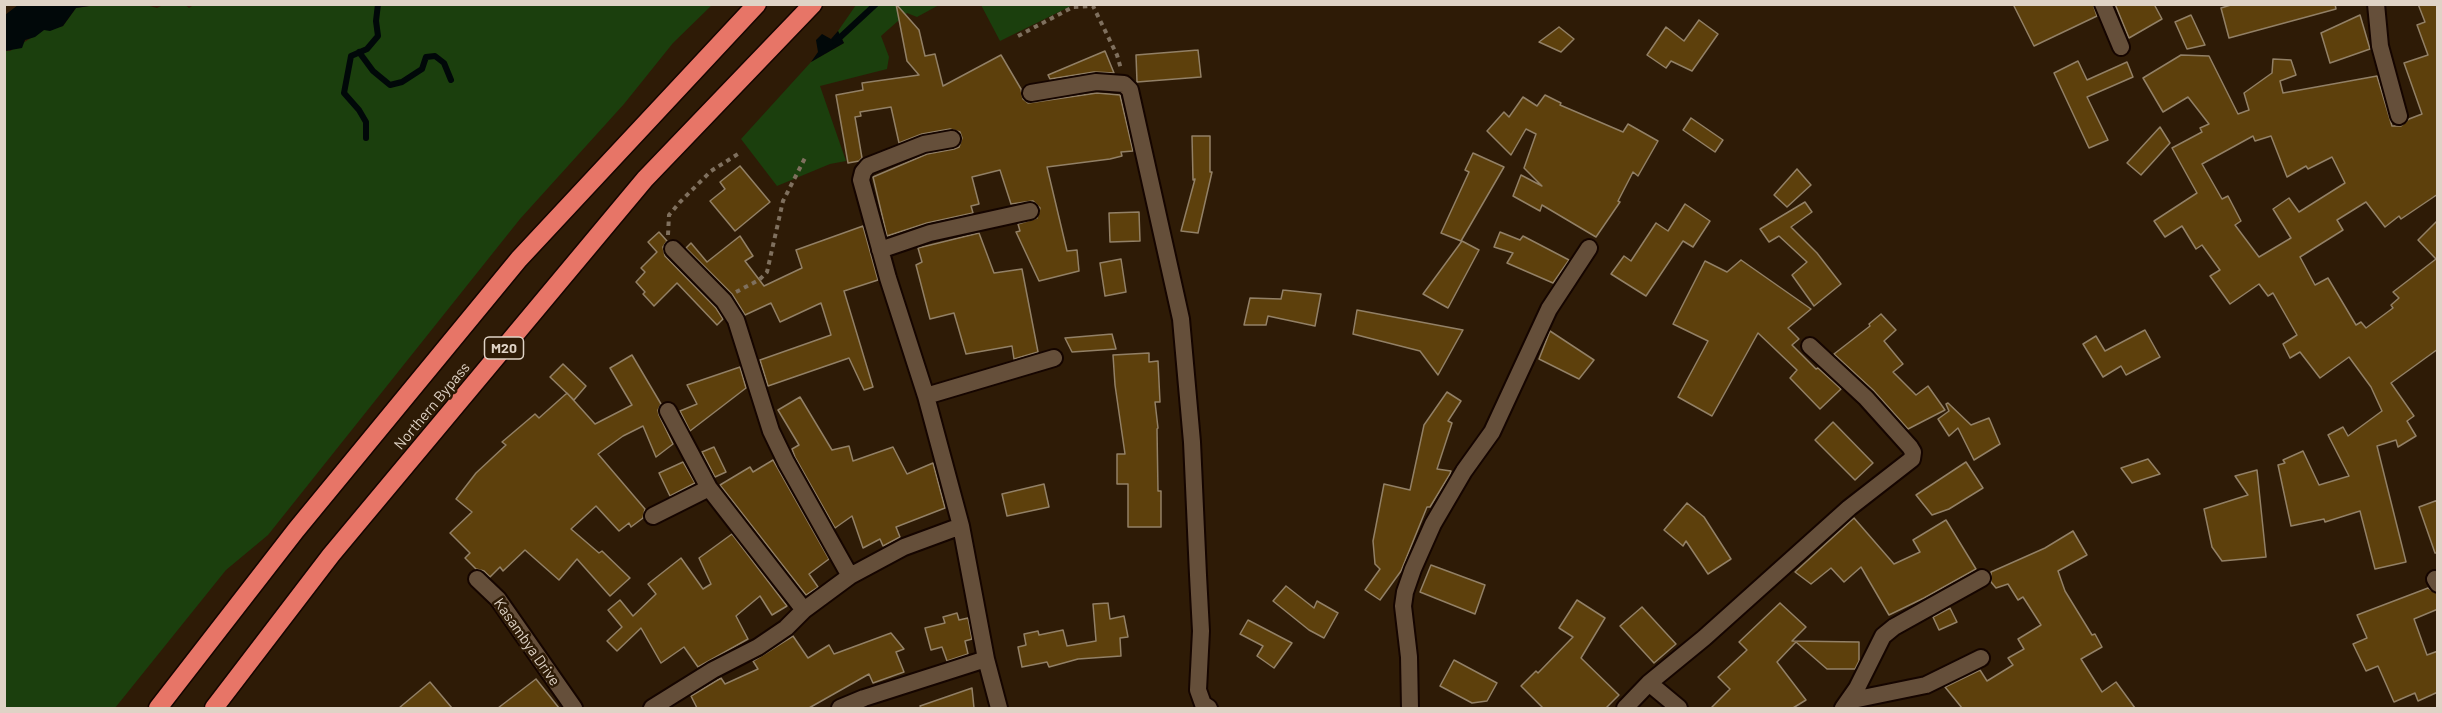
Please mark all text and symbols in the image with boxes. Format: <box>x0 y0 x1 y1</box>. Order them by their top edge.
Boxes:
road number: M20 <box>484 337 524 359</box>
street label: Northern Bypass <box>390 359 474 453</box>
street label: Kasambya Drive <box>490 595 564 689</box>

